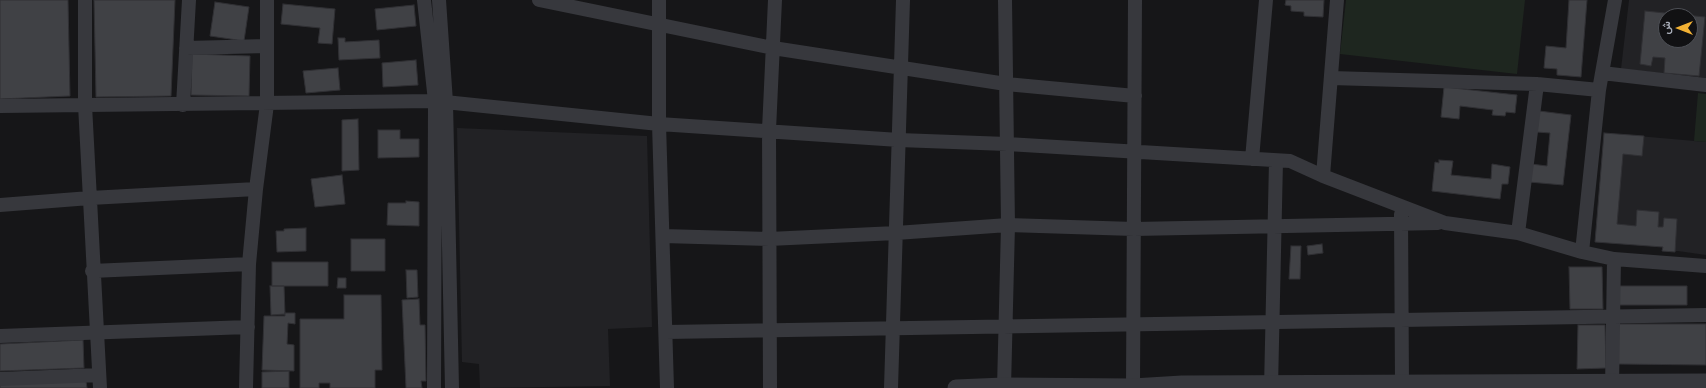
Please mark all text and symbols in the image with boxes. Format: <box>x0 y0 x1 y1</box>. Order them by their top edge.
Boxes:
north arrow <box>1658 8 1698 48</box>
text: ش <box>1659 21 1674 35</box>

